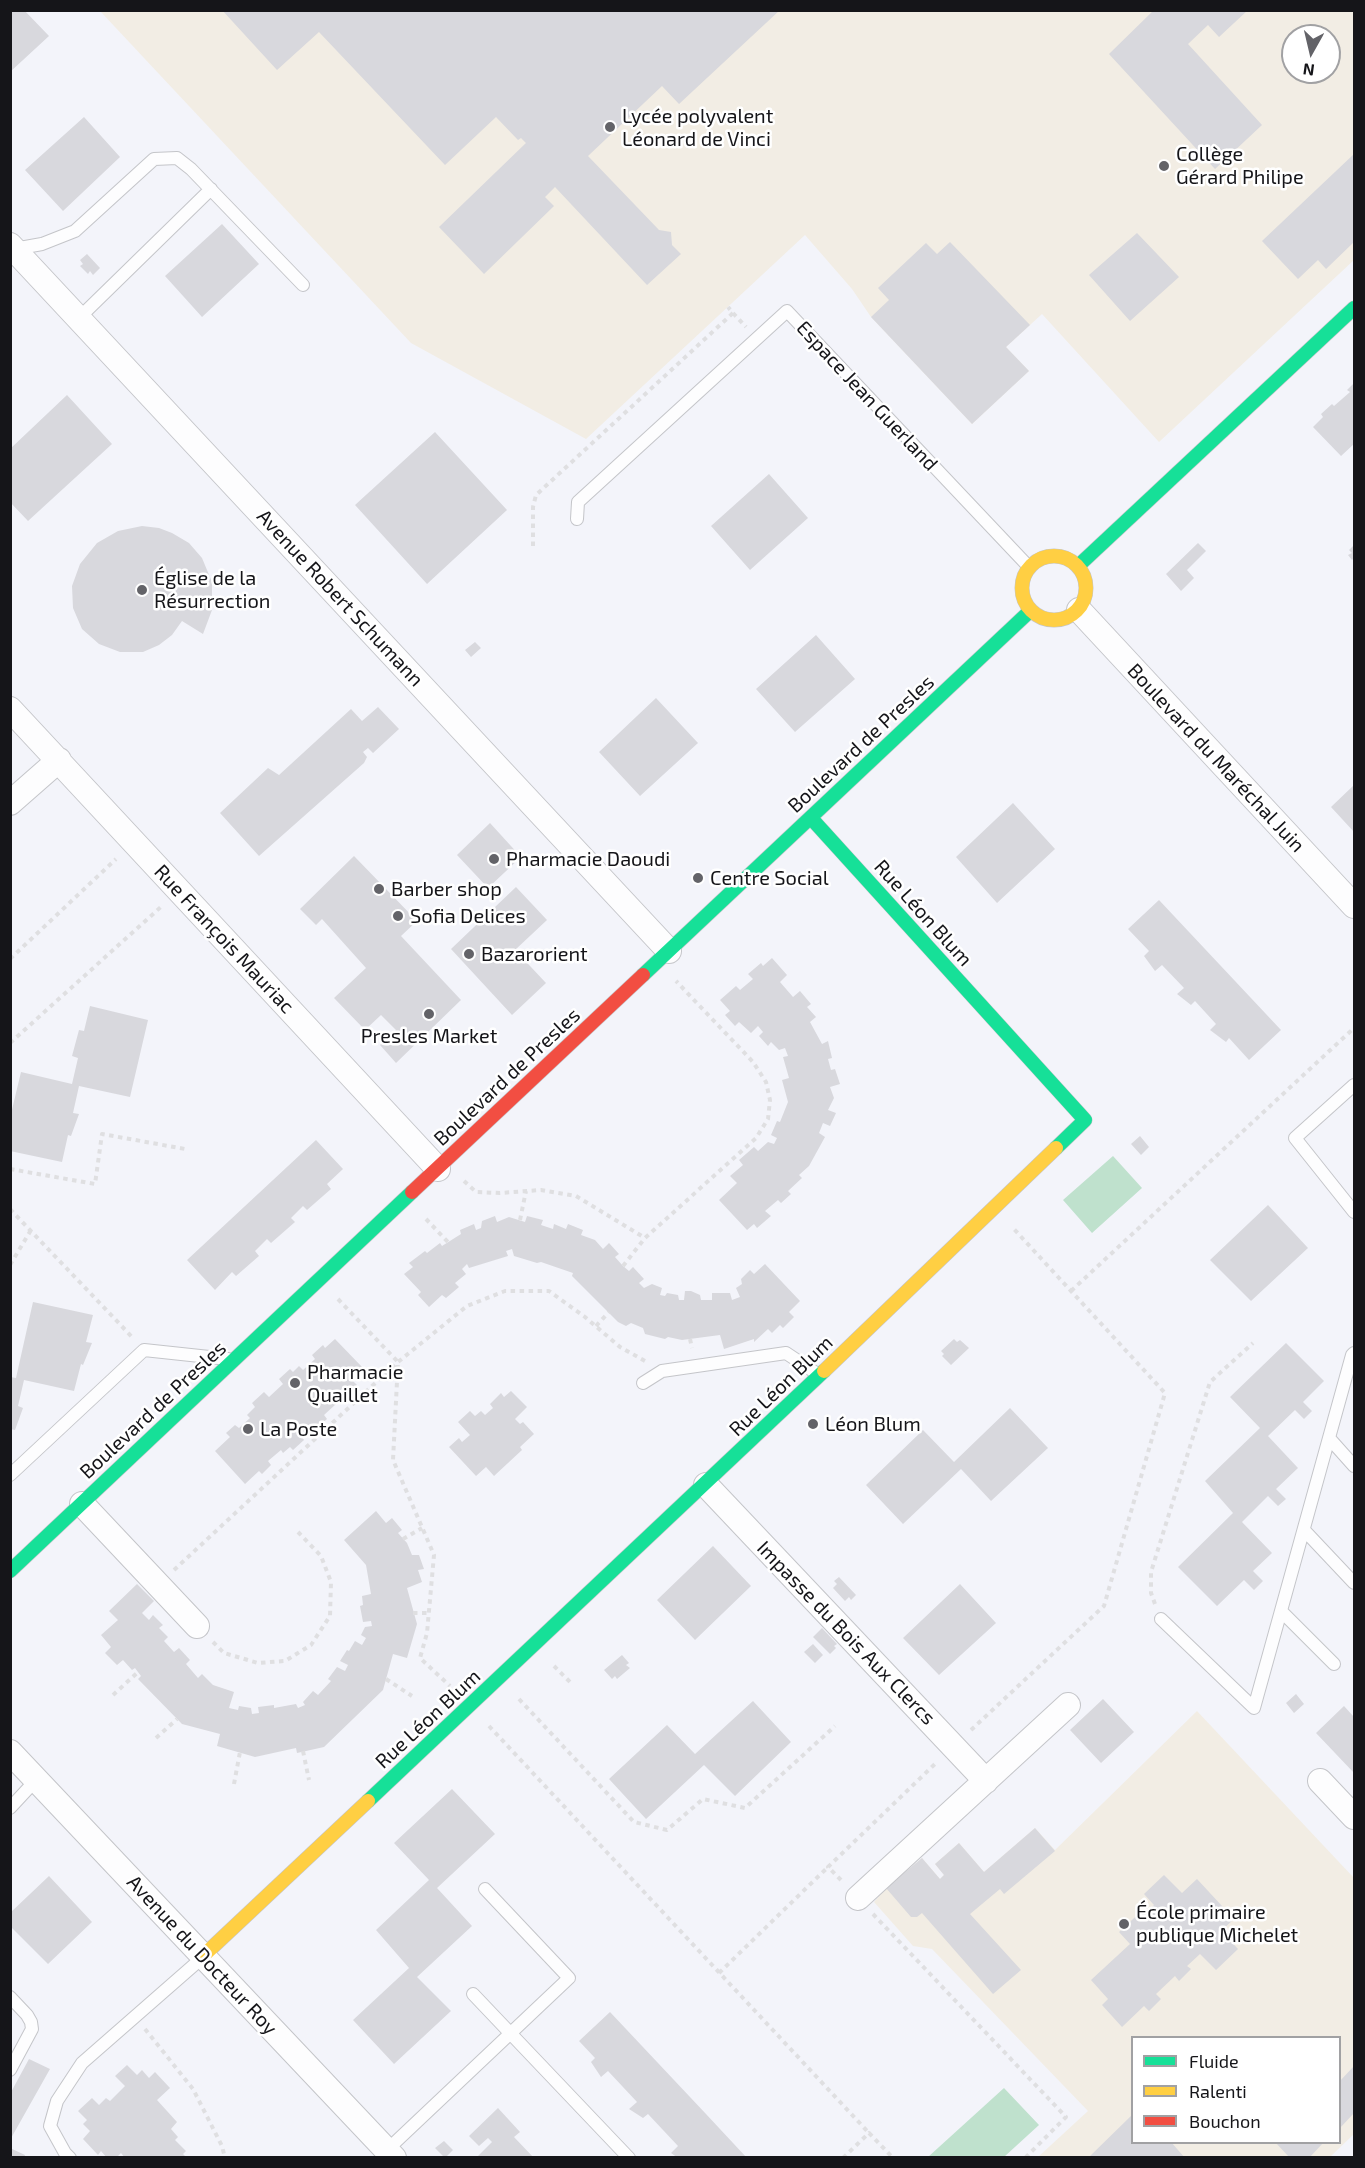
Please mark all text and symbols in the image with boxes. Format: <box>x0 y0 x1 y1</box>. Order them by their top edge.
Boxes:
north arrow <box>1281 24 1341 84</box>
text: N <box>1302 60 1316 81</box>
place label: Lycée polyvalent Léonard de Vinci <box>622 104 773 151</box>
marker: Lycée polyvalent Léonard de Vinci <box>603 120 617 134</box>
place label: Collège Gérard Philipe <box>1176 142 1304 189</box>
marker: Collège Gérard Philipe <box>1157 159 1171 173</box>
street label: Espace Jean Guerland <box>791 316 943 476</box>
street label: Avenue Robert Schumann <box>252 505 428 691</box>
place label: Église de la Résurrection <box>154 566 270 613</box>
marker: Église de la Résurrection <box>135 583 149 597</box>
street label: Boulevard du Maréchal Juin <box>1122 659 1310 857</box>
street label: Boulevard de Presles <box>783 670 939 818</box>
place label: Pharmacie Daoudi <box>506 847 670 871</box>
marker: Pharmacie Daoudi <box>487 852 501 866</box>
street label: Rue Léon Blum <box>869 855 977 971</box>
street label: Rue François Mauriac <box>149 860 299 1018</box>
place label: Centre Social <box>710 866 829 890</box>
marker: Centre Social <box>691 871 705 885</box>
place label: Barber shop <box>391 877 502 901</box>
marker: Barber shop <box>372 882 386 896</box>
place label: Sofia Delices <box>410 904 526 928</box>
marker: Sofia Delices <box>391 909 405 923</box>
place label: Bazarorient <box>481 942 588 966</box>
marker: Bazarorient <box>462 947 476 961</box>
street label: Boulevard de Presles <box>429 1003 585 1151</box>
marker: Presles Market <box>422 1007 436 1021</box>
place label: Presles Market <box>361 1024 497 1048</box>
street label: Rue Léon Blum <box>724 1331 838 1441</box>
street label: Boulevard de Presles <box>75 1336 231 1484</box>
place label: Pharmacie Quaillet <box>307 1360 403 1407</box>
marker: Pharmacie Quaillet <box>288 1376 302 1390</box>
place label: Léon Blum <box>825 1412 921 1436</box>
place label: La Poste <box>260 1417 337 1441</box>
marker: Léon Blum <box>806 1417 820 1431</box>
marker: La Poste <box>241 1422 255 1436</box>
street label: Impasse du Bois Aux Clercs <box>752 1536 940 1730</box>
street label: Rue Léon Blum <box>371 1664 485 1774</box>
street label: Avenue du Docteur Roy <box>122 1870 282 2040</box>
place label: École primaire publique Michelet <box>1136 1900 1298 1947</box>
marker: École primaire publique Michelet <box>1117 1917 1131 1931</box>
legend <box>1131 2036 1341 2144</box>
text: Fluide <box>1189 2050 1239 2072</box>
text: Ralenti <box>1189 2080 1247 2102</box>
text: Bouchon <box>1189 2110 1261 2132</box>

